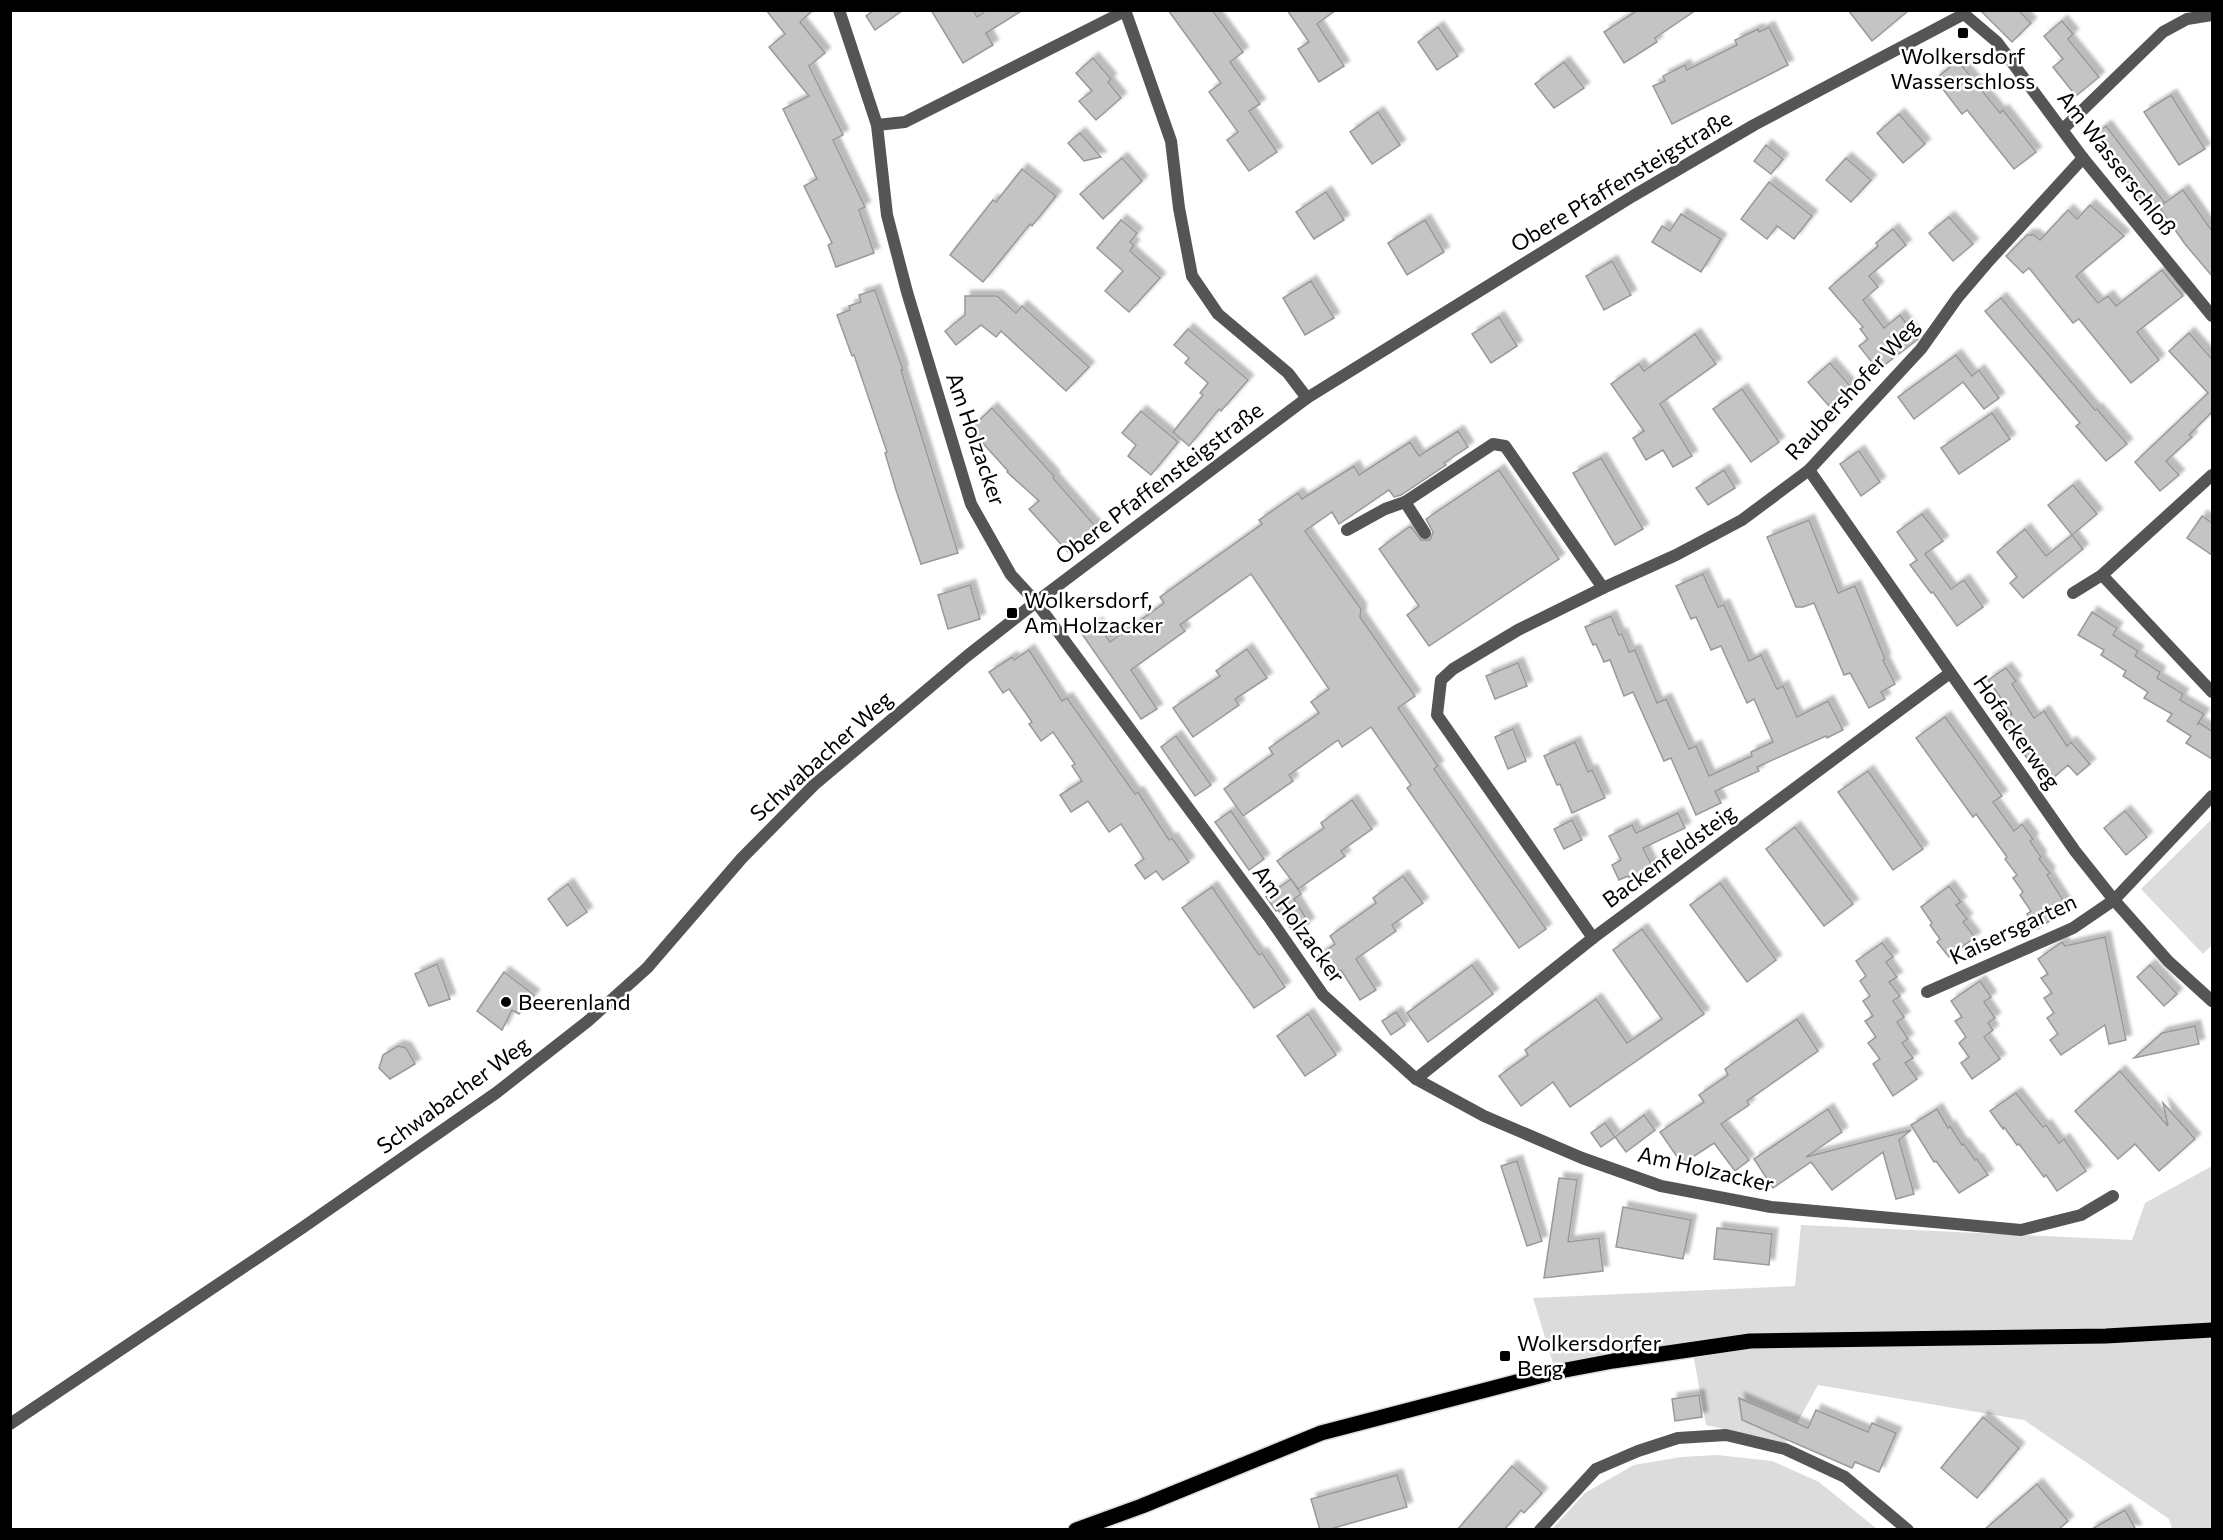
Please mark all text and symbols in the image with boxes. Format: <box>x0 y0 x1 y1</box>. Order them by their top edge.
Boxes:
marker: Wolkersdorf Wasserschloss <box>1956 26 1970 40</box>
place label: Wolkersdorf Wasserschloss <box>1891 42 2035 94</box>
street label: Am Wasserschloß <box>2052 85 2182 241</box>
street label: Obere Pfaffensteigstraße <box>1505 104 1736 257</box>
street label: Raubershofer Weg <box>1779 312 1924 465</box>
street label: Am Holzacker <box>941 369 1012 509</box>
street label: Obere Pfaffensteigstraße <box>1049 396 1268 570</box>
place label: Wolkersdorf, Am Holzacker <box>1024 586 1163 638</box>
marker: Wolkersdorf, Am Holzacker <box>1005 606 1019 620</box>
street label: Hofackerweg <box>1968 670 2067 794</box>
street label: Schwabacher Weg <box>744 685 897 827</box>
street label: Backenfeldsteig <box>1597 798 1741 913</box>
street label: Am Holzacker <box>1248 860 1351 988</box>
street label: Kaisersgarten <box>1945 887 2081 970</box>
place label: Beerenland <box>518 988 630 1015</box>
marker: Beerenland <box>499 995 513 1009</box>
street label: Schwabacher Weg <box>371 1030 534 1159</box>
street label: Am Holzacker <box>1635 1140 1777 1197</box>
place label: Wolkersdorfer Berg <box>1517 1329 1661 1381</box>
marker: Wolkersdorfer Berg <box>1498 1349 1512 1363</box>

